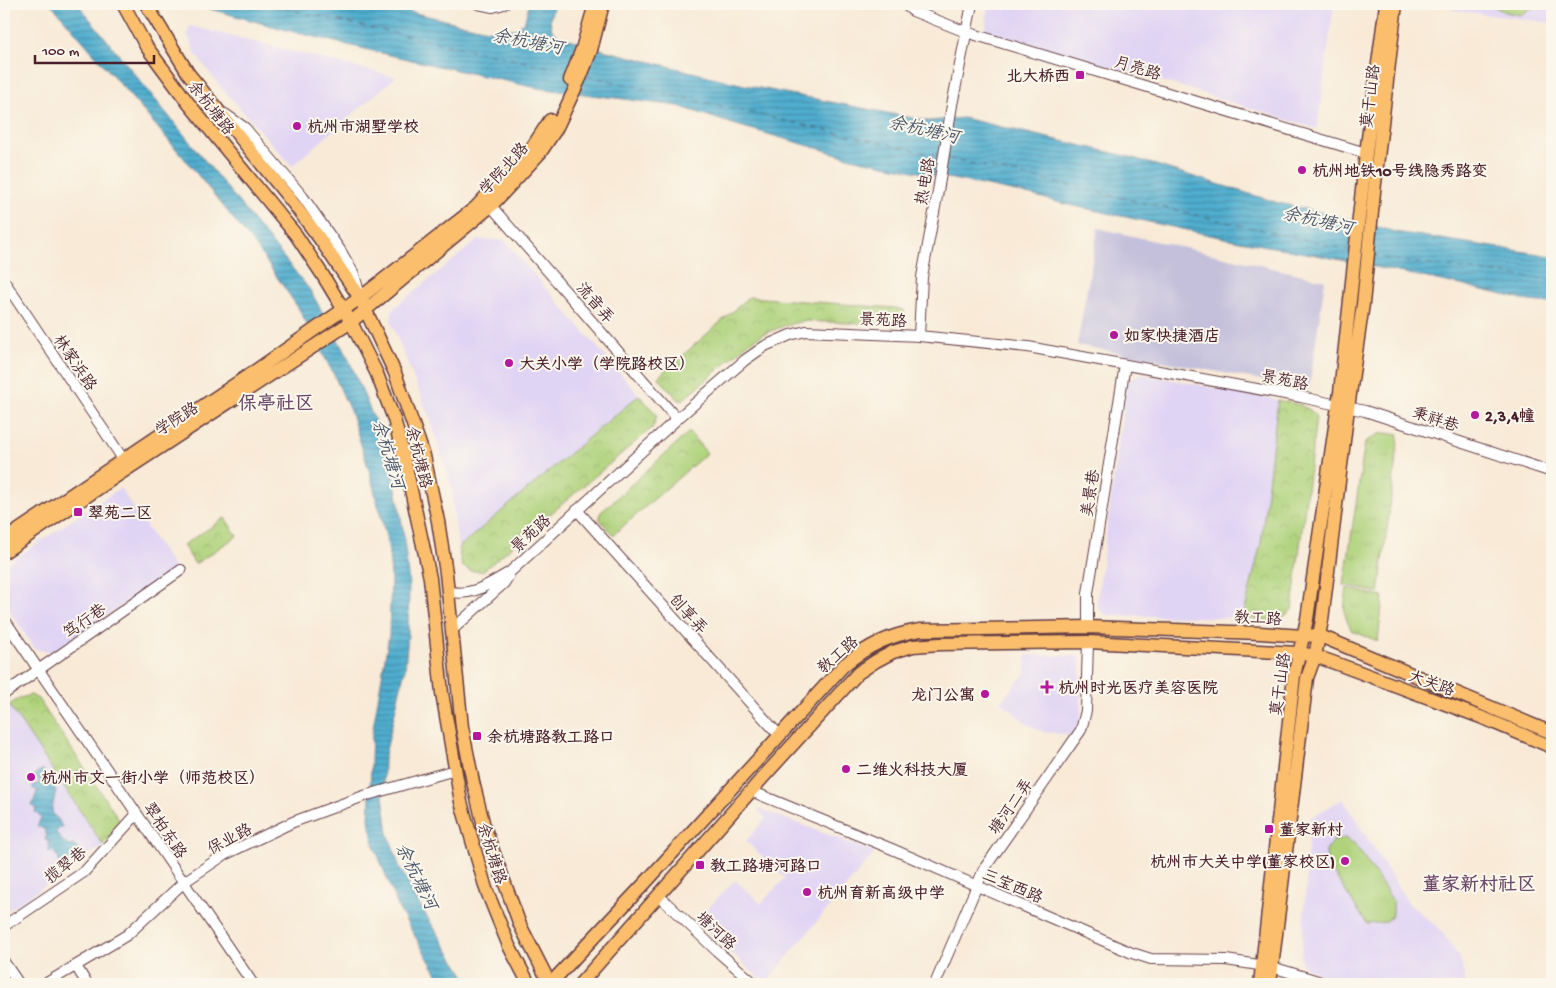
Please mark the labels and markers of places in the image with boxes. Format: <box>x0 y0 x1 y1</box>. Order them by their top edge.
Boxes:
place label: 北大桥西 <box>1006 68 1070 88</box>
marker: 北大桥西 <box>1074 69 1086 81</box>
place label: 杭州市湖墅学校 <box>307 119 419 139</box>
marker: 杭州市湖墅学校 <box>291 120 303 132</box>
place label: 杭州地铁10号线隐秀路变 <box>1312 162 1488 183</box>
marker: 杭州地铁10号线隐秀路变 <box>1296 164 1308 176</box>
place label: 如家快捷酒店 <box>1124 327 1220 348</box>
marker: 如家快捷酒店 <box>1108 329 1120 341</box>
place label: 大关小学（学院路校区） <box>519 355 695 376</box>
marker: 大关小学（学院路校区） <box>503 357 515 369</box>
place label: 2,3,4幢 <box>1485 408 1535 428</box>
marker: 2,3,4幢 <box>1469 409 1481 421</box>
place label: 翠苑二区 <box>88 504 152 525</box>
marker: 翠苑二区 <box>72 506 84 518</box>
place label: 杭州时光医疗美容医院 <box>1058 679 1218 700</box>
marker: 杭州时光医疗美容医院 <box>1040 680 1054 694</box>
place label: 龙门公寓 <box>911 686 975 707</box>
marker: 龙门公寓 <box>979 688 991 700</box>
place label: 余杭塘路教工路口 <box>487 728 615 749</box>
marker: 余杭塘路教工路口 <box>471 730 483 742</box>
place label: 二维火科技大厦 <box>856 761 968 782</box>
marker: 二维火科技大厦 <box>840 763 852 775</box>
place label: 杭州市文一街小学（师范校区） <box>41 769 265 790</box>
marker: 杭州市文一街小学（师范校区） <box>25 771 37 783</box>
place label: 董家新村 <box>1279 821 1343 842</box>
marker: 董家新村 <box>1263 823 1275 835</box>
place label: 杭州市大关中学(董家校区) <box>1150 853 1335 874</box>
marker: 杭州市大关中学(董家校区) <box>1339 855 1351 867</box>
place label: 教工路塘河路口 <box>710 857 822 878</box>
marker: 教工路塘河路口 <box>694 859 706 871</box>
place label: 杭州育新高级中学 <box>817 884 945 905</box>
marker: 杭州育新高级中学 <box>801 886 813 898</box>

